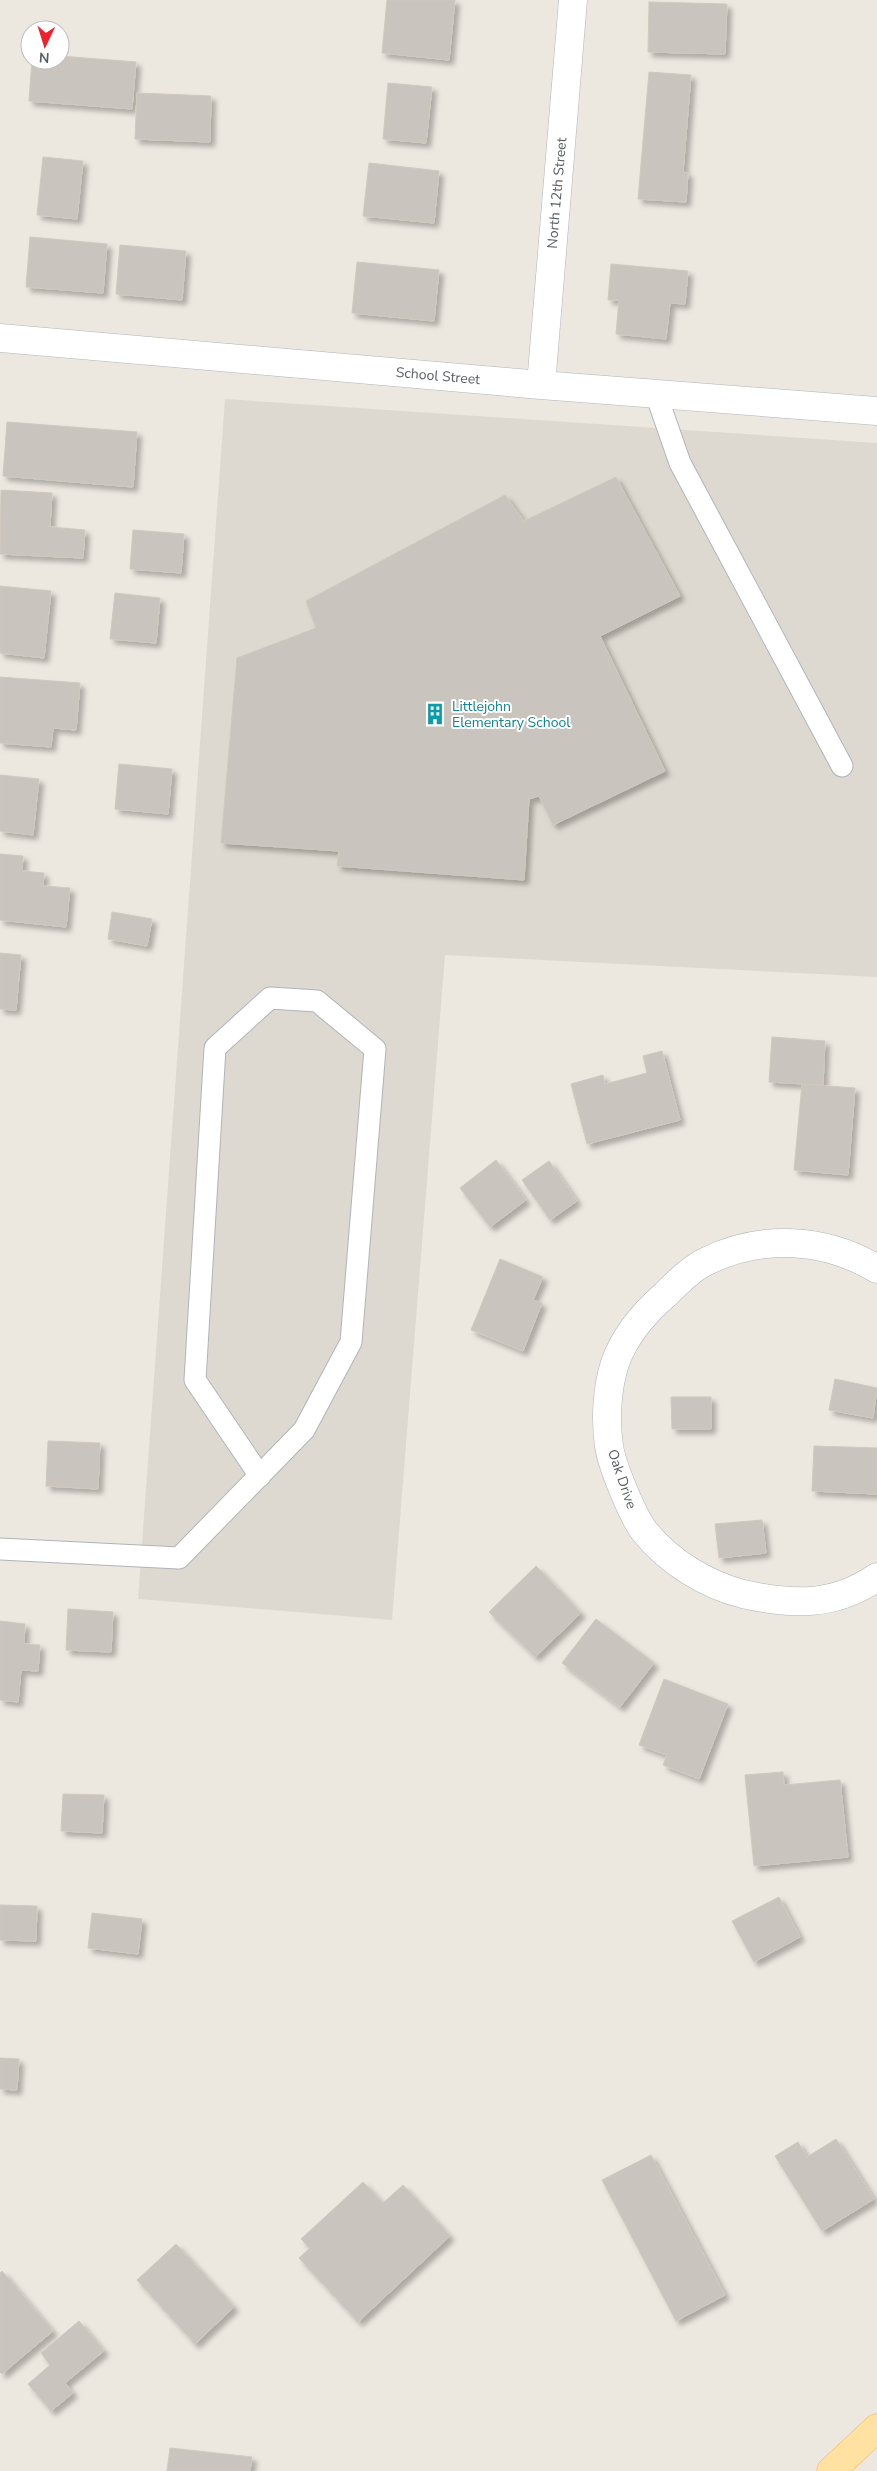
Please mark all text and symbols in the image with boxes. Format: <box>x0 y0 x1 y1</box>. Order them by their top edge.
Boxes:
north arrow <box>20 20 70 70</box>
text: N <box>38 48 50 67</box>
street label: North 12th Street <box>543 137 571 249</box>
street label: School Street <box>395 363 481 389</box>
place label: Littlejohn Elementary School <box>452 697 571 732</box>
building icon: Littlejohn Elementary School <box>422 701 448 727</box>
street label: Oak Drive <box>603 1447 641 1511</box>

